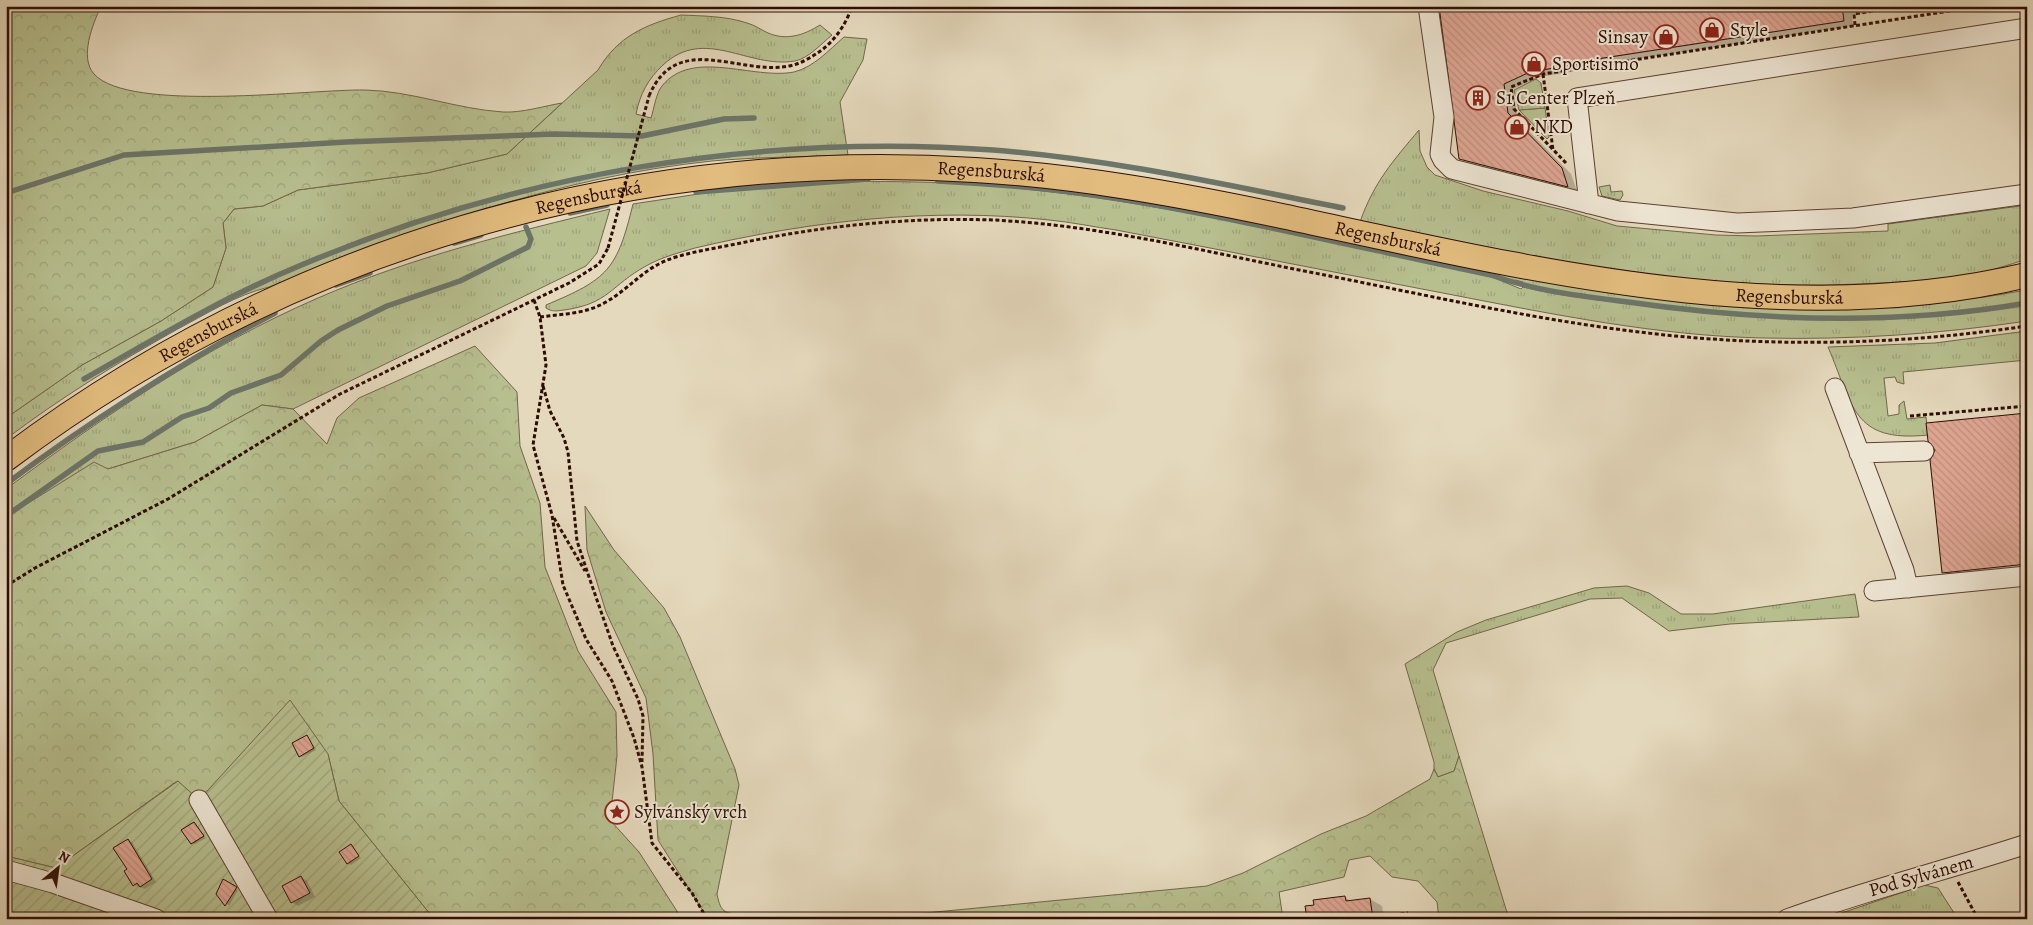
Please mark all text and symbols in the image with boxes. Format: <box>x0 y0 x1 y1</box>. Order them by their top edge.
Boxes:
shop icon: Style <box>1699 17 1725 43</box>
place label: Style <box>1730 17 1768 43</box>
place label: Sinsay <box>1598 24 1649 50</box>
shop icon: Sinsay <box>1653 24 1679 50</box>
shop icon: Sportisimo <box>1521 51 1547 77</box>
place label: Sportisimo <box>1552 51 1639 77</box>
building icon: S1 Center Plzeň <box>1465 85 1491 111</box>
place label: S1 Center Plzeň <box>1496 85 1616 111</box>
shop icon: NKD <box>1504 114 1530 140</box>
place label: NKD <box>1534 114 1573 140</box>
street label: Regensburská <box>937 155 1047 189</box>
street label: Regensburská <box>532 174 644 221</box>
street label: Regensburská <box>1332 215 1444 263</box>
street label: Regensburská <box>1734 282 1844 311</box>
street label: Regensburská <box>154 296 262 369</box>
place icon: Sylvánský vrch <box>604 799 630 825</box>
place label: Sylvánský vrch <box>634 799 747 825</box>
north arrow <box>32 842 82 892</box>
text: N <box>55 846 73 868</box>
street label: Pod Sylvánem <box>1866 849 1976 903</box>

